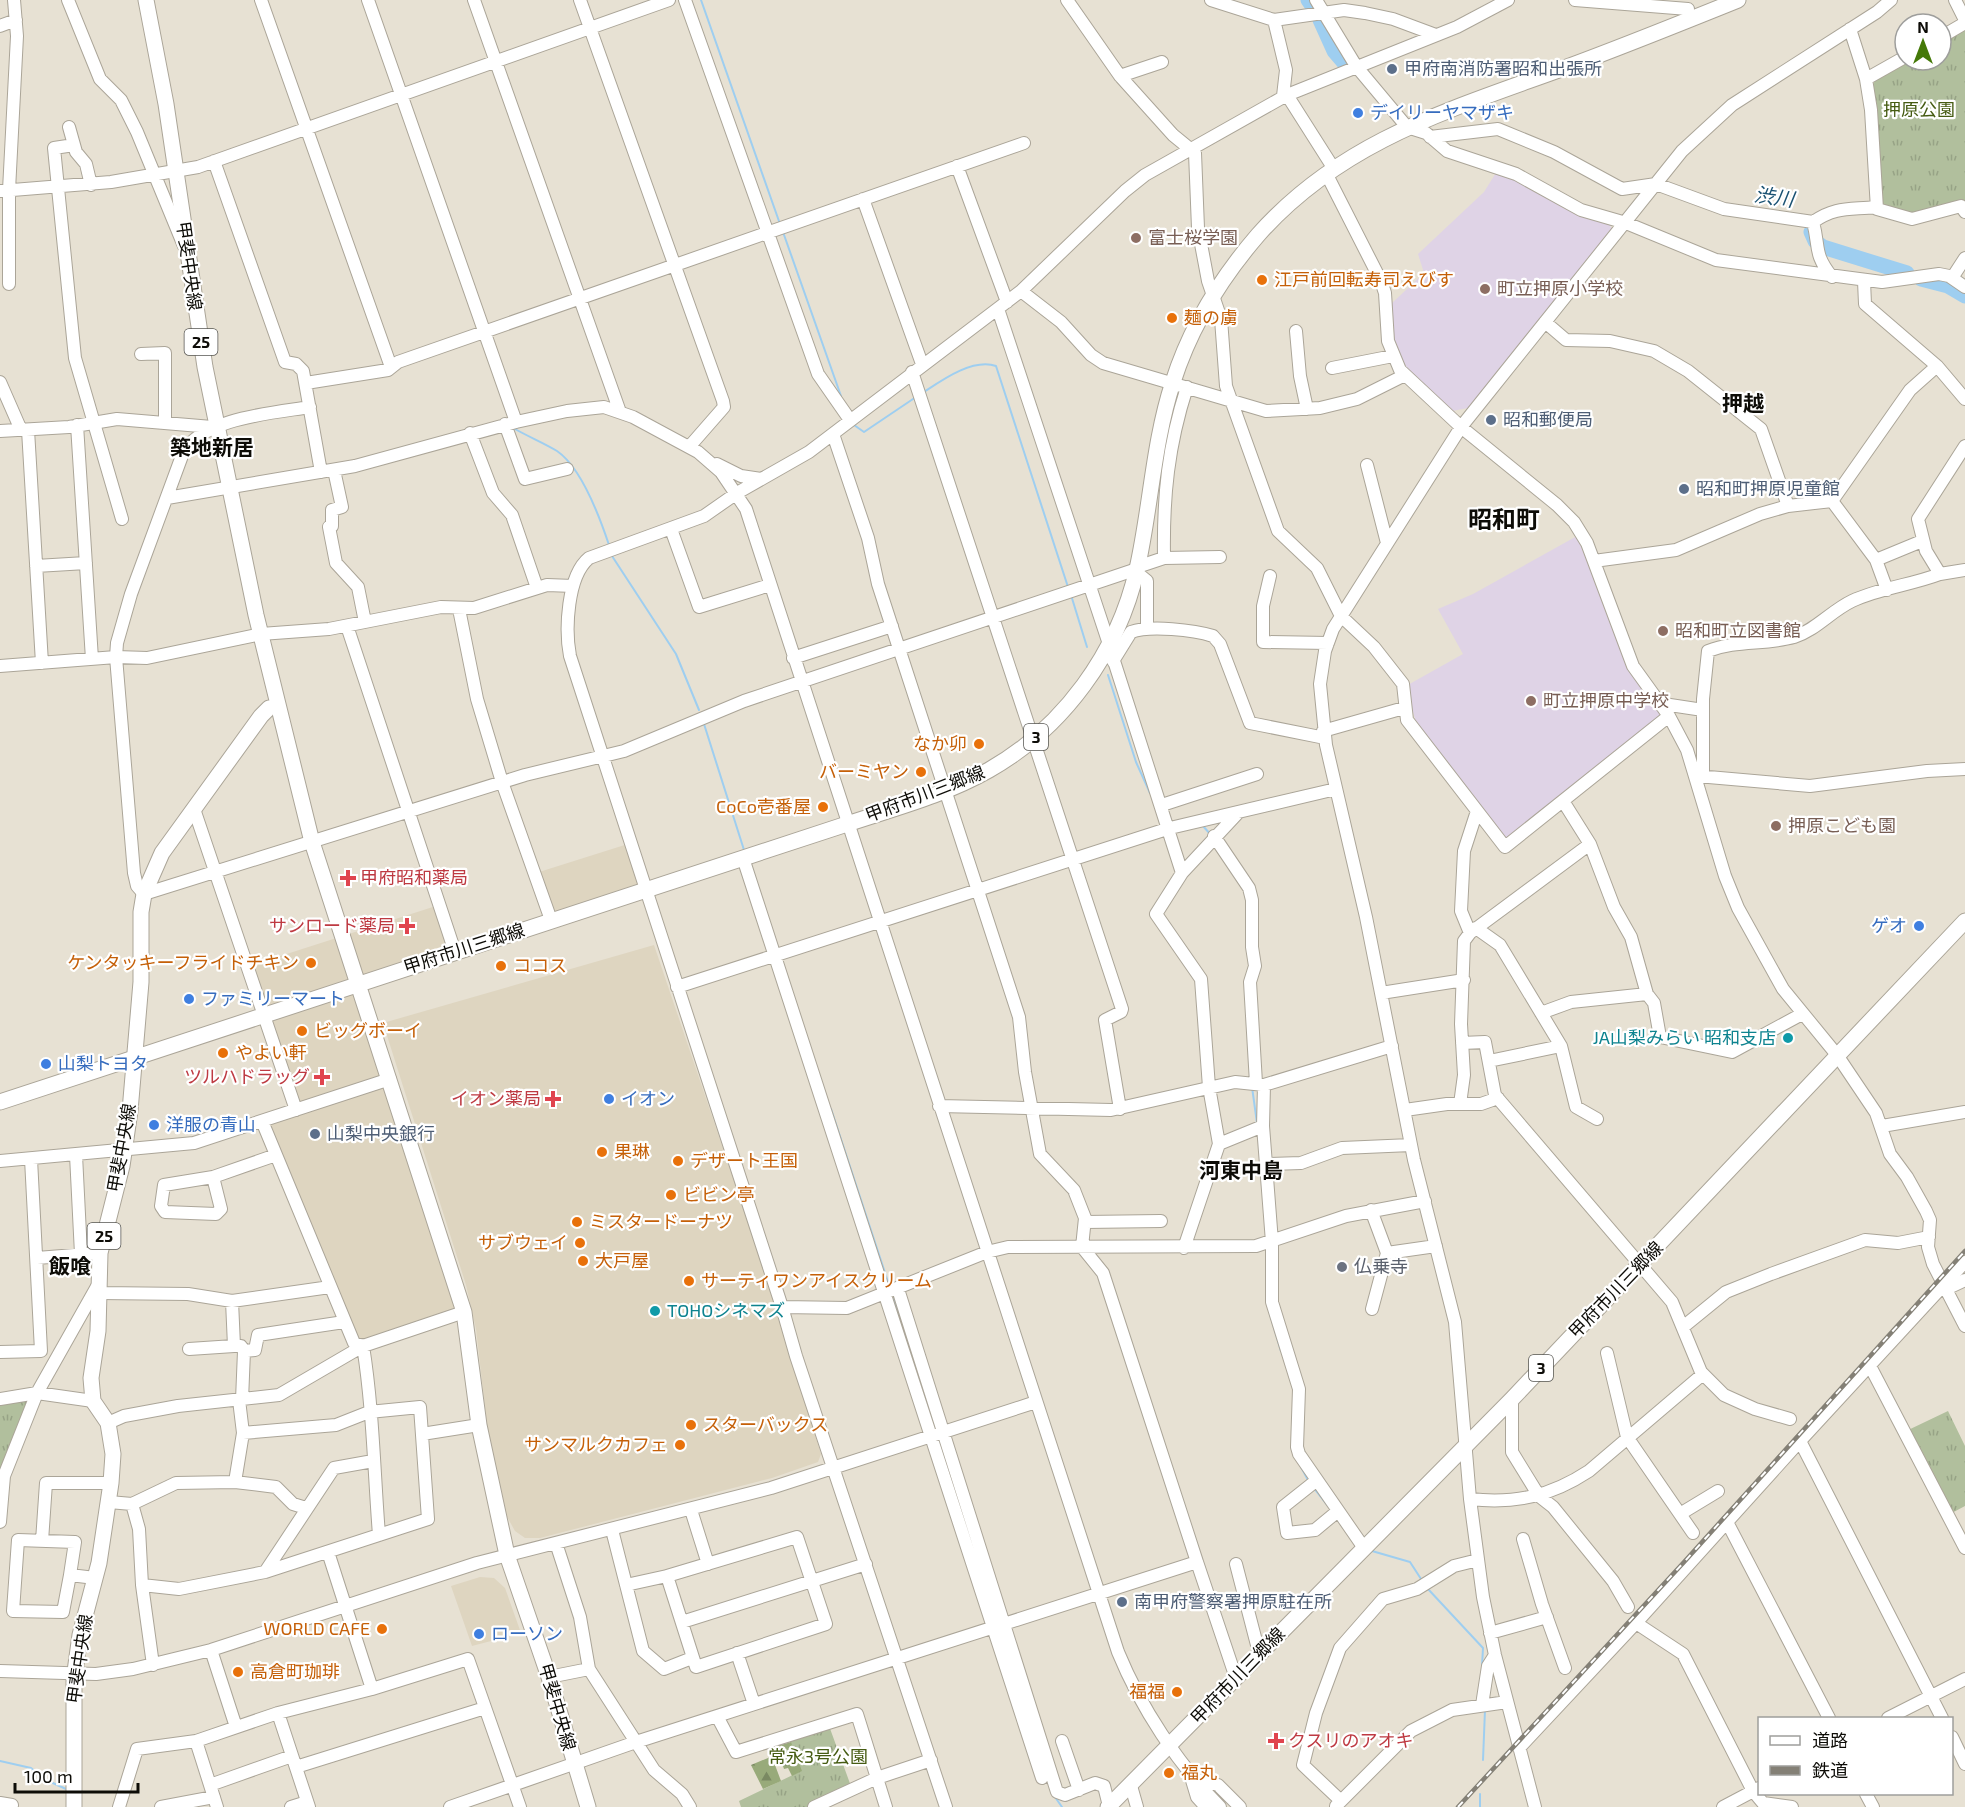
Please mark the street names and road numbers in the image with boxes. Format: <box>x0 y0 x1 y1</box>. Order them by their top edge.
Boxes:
street label: 甲斐中央線 <box>173 220 207 312</box>
road number: 25 <box>184 329 218 355</box>
road number: 3 <box>1024 724 1048 750</box>
street label: 甲府市川三郷線 <box>862 760 987 826</box>
street label: 甲府市川三郷線 <box>400 918 527 978</box>
street label: 甲斐中央線 <box>102 1102 140 1194</box>
road number: 25 <box>88 1223 120 1249</box>
street label: 甲府市川三郷線 <box>1564 1236 1667 1342</box>
road number: 3 <box>1529 1355 1553 1381</box>
street label: 甲斐中央線 <box>62 1613 96 1705</box>
street label: 甲府市川三郷線 <box>1186 1622 1289 1728</box>
street label: 甲斐中央線 <box>535 1660 581 1753</box>

